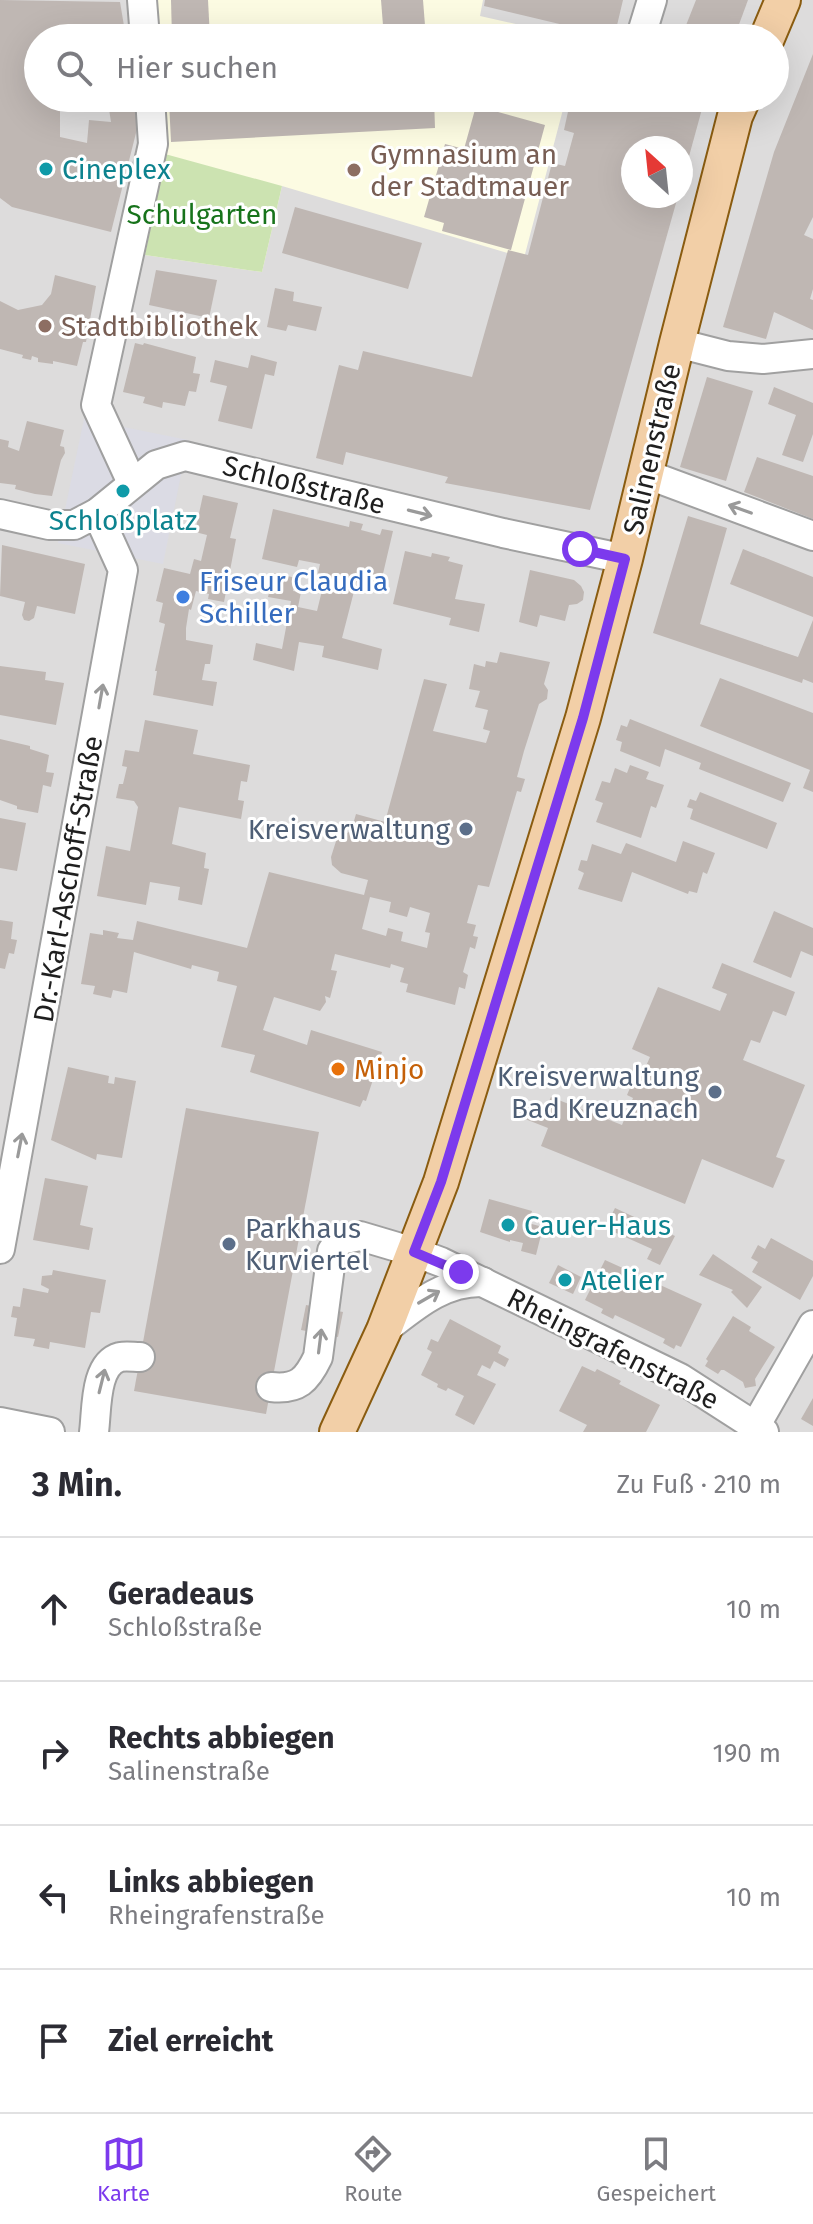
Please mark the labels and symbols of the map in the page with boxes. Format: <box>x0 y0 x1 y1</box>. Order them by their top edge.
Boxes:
north arrow <box>621 136 693 208</box>
place label: Gymnasium an der Stadtmauer <box>370 138 569 203</box>
place label: Cineplex <box>62 153 171 186</box>
marker: Cineplex <box>37 160 55 178</box>
marker: Gymnasium an der Stadtmauer <box>345 161 363 179</box>
park label: Schulgarten <box>127 198 277 231</box>
place label: Stadtbibliothek <box>61 310 259 343</box>
marker: Stadtbibliothek <box>36 317 54 335</box>
street label: Salinenstraße <box>616 360 688 538</box>
street label: Schloßstraße <box>219 449 389 521</box>
marker: Schloßplatz <box>114 482 132 500</box>
one-way arrow <box>728 501 753 515</box>
place label: Schloßplatz <box>49 504 197 537</box>
one-way arrow <box>406 506 432 521</box>
route start <box>562 531 598 567</box>
place label: Friseur Claudia Schiller <box>199 565 388 630</box>
marker: Friseur Claudia Schiller <box>174 588 192 606</box>
one-way arrow <box>94 684 109 709</box>
street label: Dr.-Karl-Aschoff-Straße <box>27 733 109 1025</box>
place label: Kreisverwaltung <box>248 813 450 846</box>
marker: Kreisverwaltung <box>457 820 475 838</box>
place label: Minjo <box>354 1053 424 1086</box>
marker: Minjo <box>329 1060 347 1078</box>
place label: Kreisverwaltung Bad Kreuznach <box>497 1060 699 1125</box>
marker: Kreisverwaltung Bad Kreuznach <box>706 1083 724 1101</box>
one-way arrow <box>13 1133 28 1158</box>
place label: Cauer-Haus <box>524 1209 671 1242</box>
place label: Parkhaus Kurviertel <box>245 1212 369 1277</box>
marker: Cauer-Haus <box>499 1216 517 1234</box>
marker: Parkhaus Kurviertel <box>220 1235 238 1253</box>
route end <box>443 1254 479 1290</box>
place label: Atelier <box>581 1264 664 1297</box>
marker: Atelier <box>556 1271 574 1289</box>
street label: Rheingrafenstraße <box>502 1281 724 1417</box>
one-way arrow <box>417 1289 440 1305</box>
one-way arrow <box>313 1328 328 1355</box>
one-way arrow <box>96 1369 111 1395</box>

